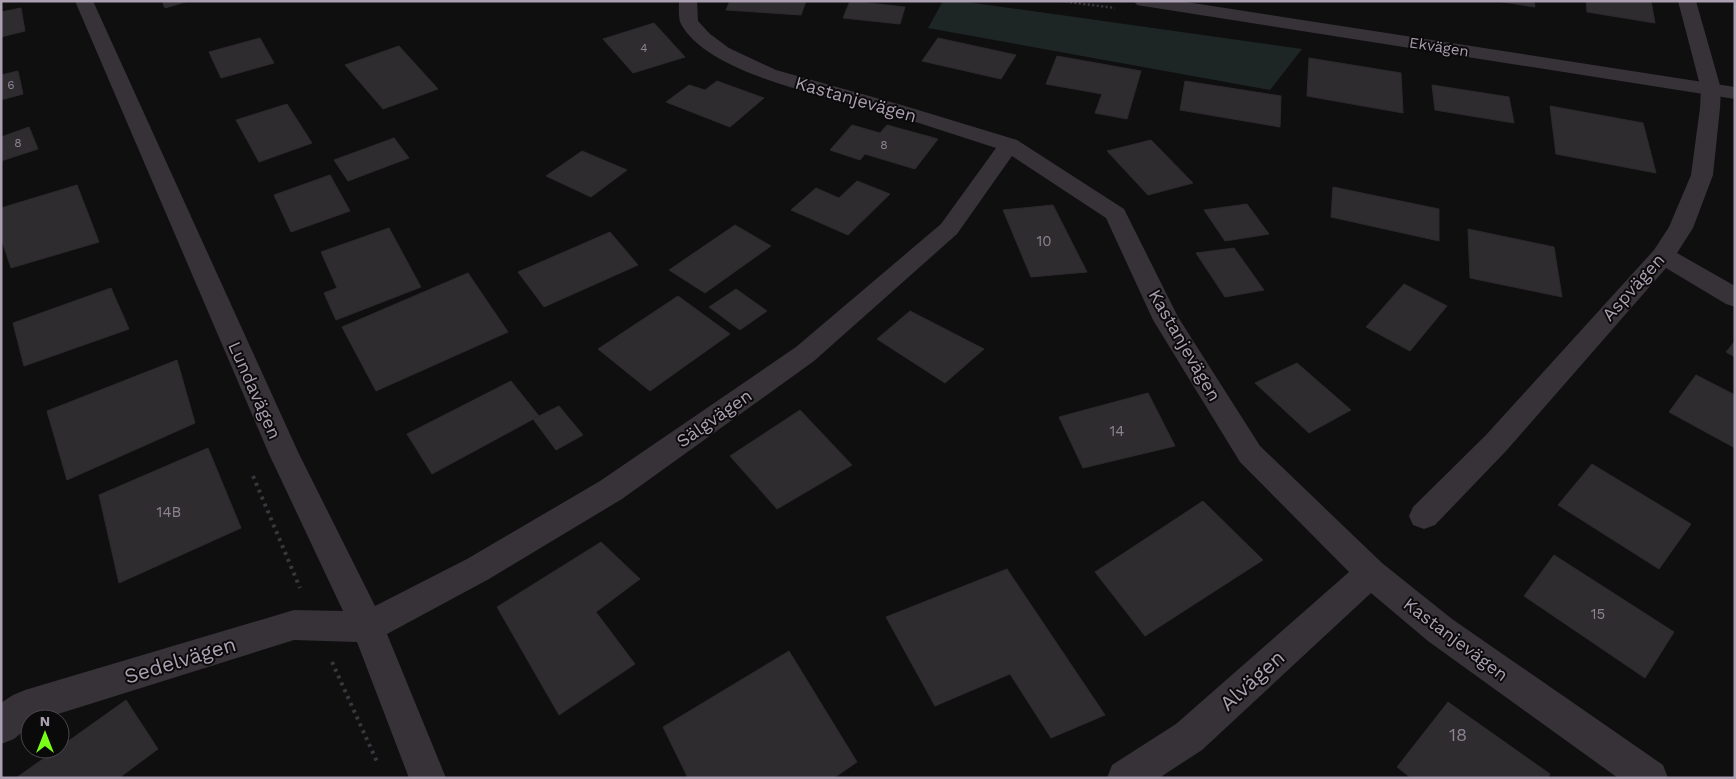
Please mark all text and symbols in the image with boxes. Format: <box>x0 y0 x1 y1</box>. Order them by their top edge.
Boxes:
street label: Ekvägen <box>1408 33 1470 61</box>
house number: 4 <box>640 41 648 55</box>
street label: Kastanjevägen <box>793 72 919 126</box>
house number: 6 <box>7 78 15 92</box>
house number: 8 <box>14 136 22 150</box>
house number: 8 <box>880 138 888 152</box>
house number: 10 <box>1036 232 1052 250</box>
street label: Aspvägen <box>1597 249 1669 325</box>
street label: Kastanjevägen <box>1145 285 1225 405</box>
street label: Lundavägen <box>224 338 286 442</box>
street label: Sälgvägen <box>672 384 756 452</box>
house number: 14 <box>1109 422 1125 440</box>
house number: 14B <box>157 503 181 521</box>
street label: Kastanjevägen <box>1400 593 1512 685</box>
house number: 15 <box>1591 605 1605 623</box>
street label: Sedelvägen <box>121 631 239 689</box>
street label: Alvägen <box>1214 644 1290 716</box>
north arrow <box>20 709 70 759</box>
text: N <box>40 713 50 729</box>
house number: 18 <box>1449 724 1467 745</box>

